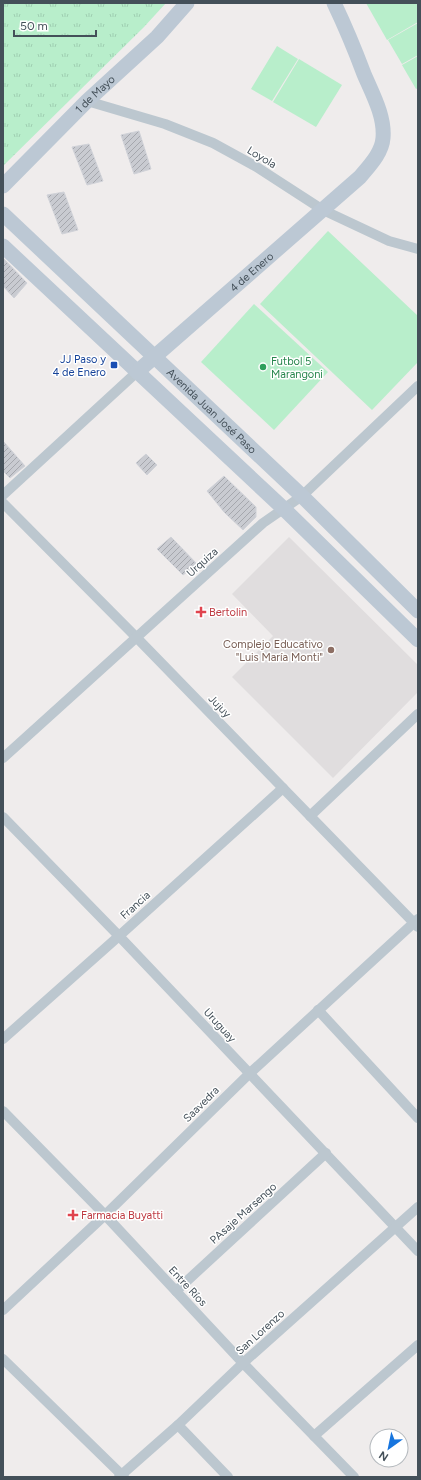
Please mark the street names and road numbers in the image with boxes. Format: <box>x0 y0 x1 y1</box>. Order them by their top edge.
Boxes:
street label: 1 de Mayo <box>73 73 118 116</box>
street label: Loyola <box>245 144 279 171</box>
street label: 4 de Enero <box>227 250 276 295</box>
street label: Avenida Juan José Paso <box>164 366 259 457</box>
street label: Urquiza <box>184 545 221 580</box>
street label: Jujuy <box>206 692 234 721</box>
street label: Francia <box>118 889 153 922</box>
street label: Uruguay <box>201 1006 239 1045</box>
street label: Saavedra <box>181 1084 222 1125</box>
street label: PAsaje Marsengo <box>207 1180 279 1247</box>
street label: Entre Ríos <box>166 1264 210 1309</box>
street label: San Lorenzo <box>233 1307 287 1358</box>

